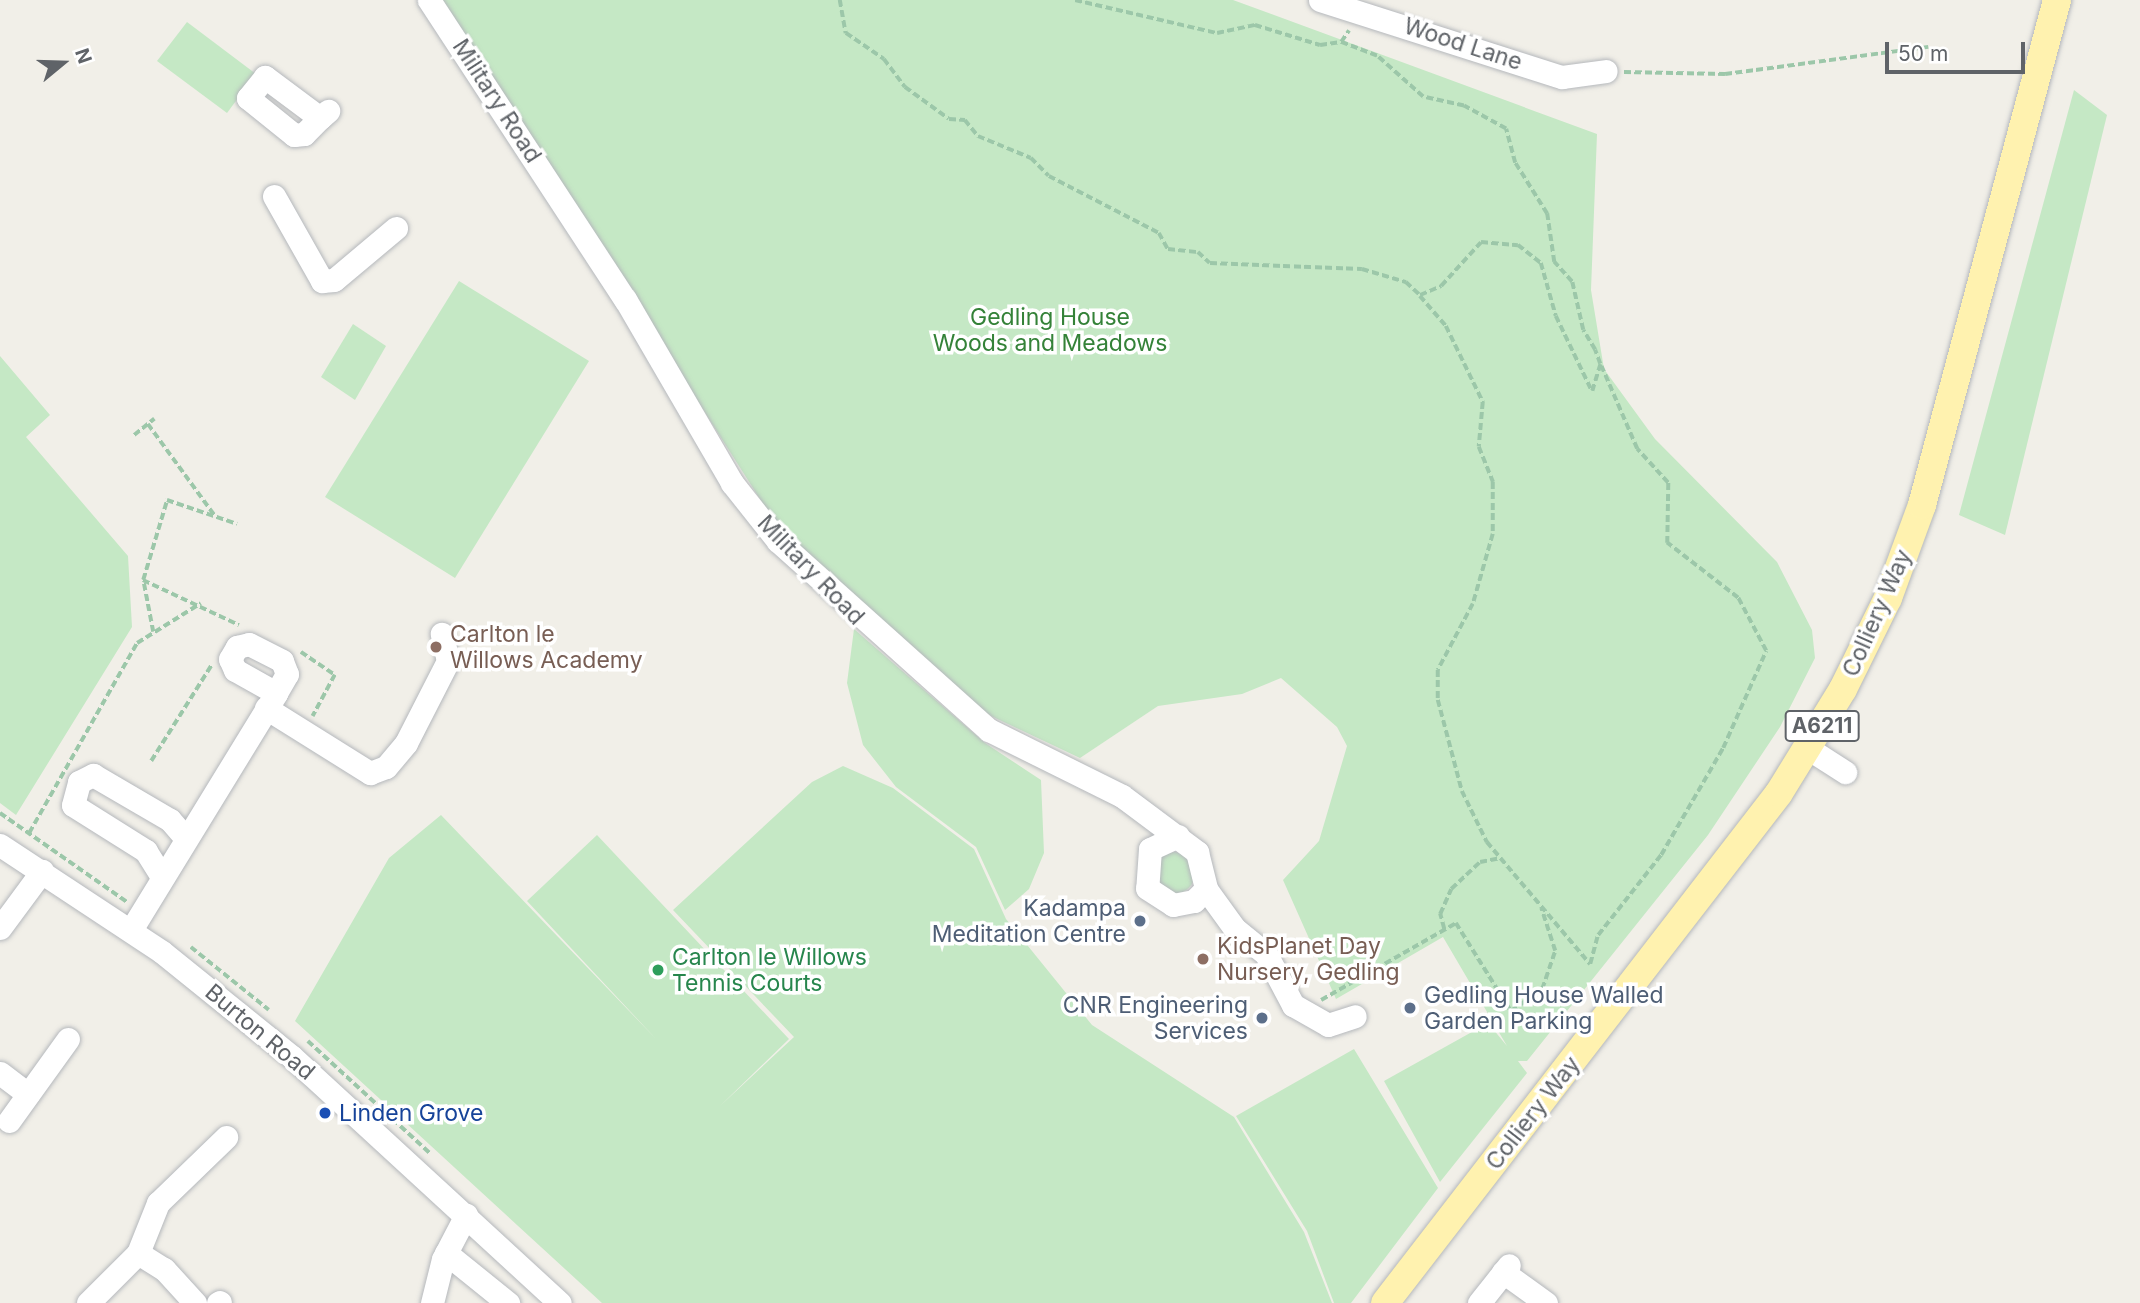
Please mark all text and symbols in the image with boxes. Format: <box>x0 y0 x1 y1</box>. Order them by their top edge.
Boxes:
street label: Wood Lane <box>1400 12 1526 76</box>
north arrow <box>28 28 98 98</box>
scale bar <box>1888 28 2028 72</box>
street label: Military Road <box>447 34 547 168</box>
text: 50 m <box>1898 41 1948 66</box>
text: N <box>70 45 97 67</box>
park label: Gedling House Woods and Meadows <box>933 303 1167 357</box>
street label: Military Road <box>752 509 870 631</box>
street label: Colliery Way <box>1837 545 1917 681</box>
place label: Carlton le Willows Academy <box>450 620 643 674</box>
marker: Carlton le Willows Academy <box>428 639 444 655</box>
road number: A6211 <box>1784 708 1860 744</box>
place label: Kadampa Meditation Centre <box>932 894 1126 948</box>
marker: Kadampa Meditation Centre <box>1132 913 1148 929</box>
place label: KidsPlanet Day Nursery, Gedling <box>1217 932 1400 986</box>
place label: Carlton le Willows Tennis Courts <box>672 943 867 997</box>
marker: KidsPlanet Day Nursery, Gedling <box>1195 951 1211 967</box>
marker: Carlton le Willows Tennis Courts <box>650 962 666 978</box>
street label: Burton Road <box>200 978 320 1086</box>
place label: Gedling House Walled Garden Parking <box>1424 981 1664 1035</box>
place label: CNR Engineering Services <box>1063 991 1248 1045</box>
marker: Gedling House Walled Garden Parking <box>1402 1000 1418 1016</box>
marker: CNR Engineering Services <box>1254 1010 1270 1026</box>
street label: Colliery Way <box>1480 1051 1586 1175</box>
place label: Linden Grove <box>339 1099 483 1127</box>
marker: Linden Grove <box>317 1105 333 1121</box>

